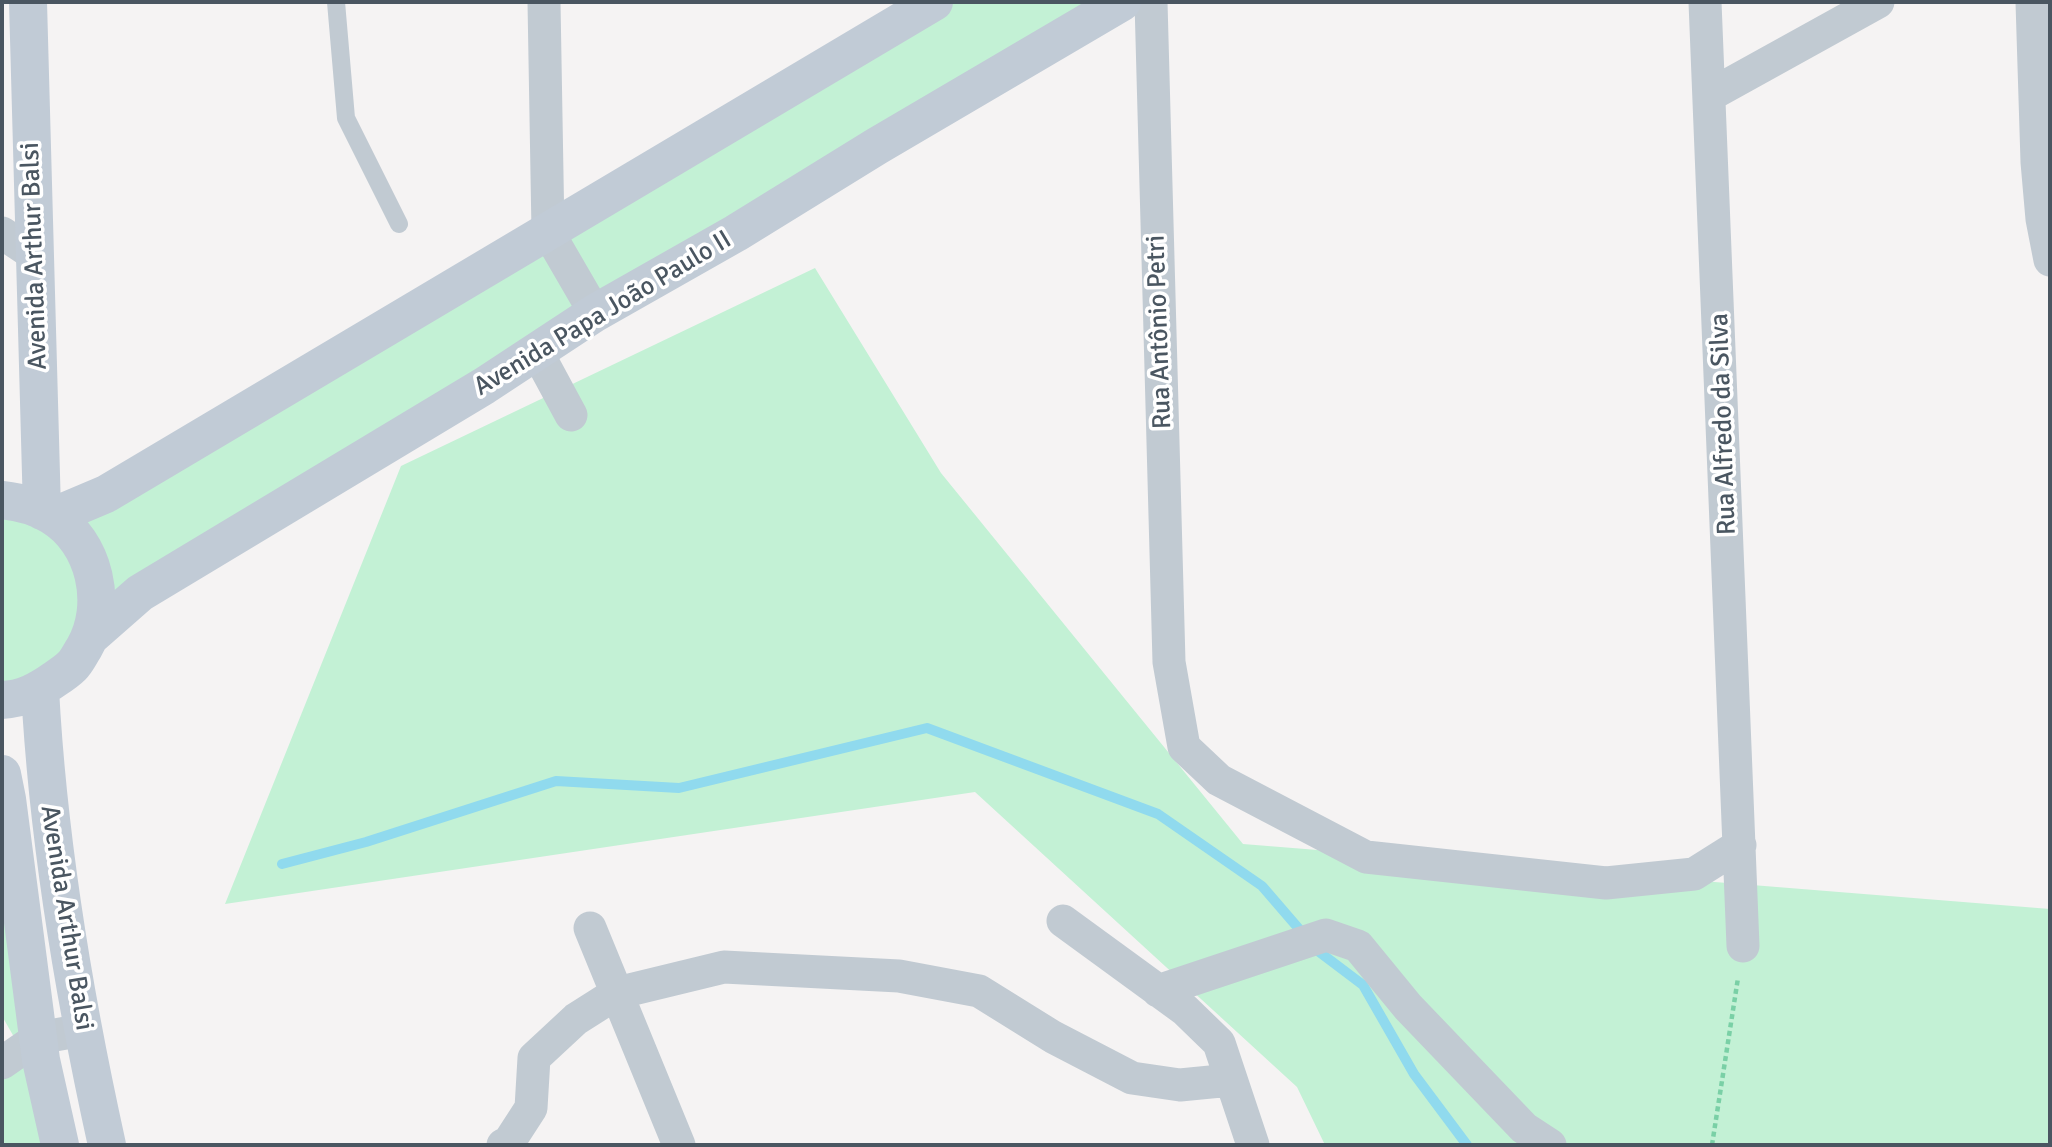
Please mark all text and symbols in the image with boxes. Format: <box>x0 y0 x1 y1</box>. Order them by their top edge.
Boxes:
street label: Avenida Arthur Balsi <box>15 142 55 370</box>
street label: Avenida Papa João Paulo II <box>469 225 737 403</box>
street label: Rua Antônio Petri <box>1141 234 1179 430</box>
street label: Rua Alfredo da Silva <box>1705 312 1743 536</box>
street label: Avenida Arthur Balsi <box>33 803 99 1033</box>

